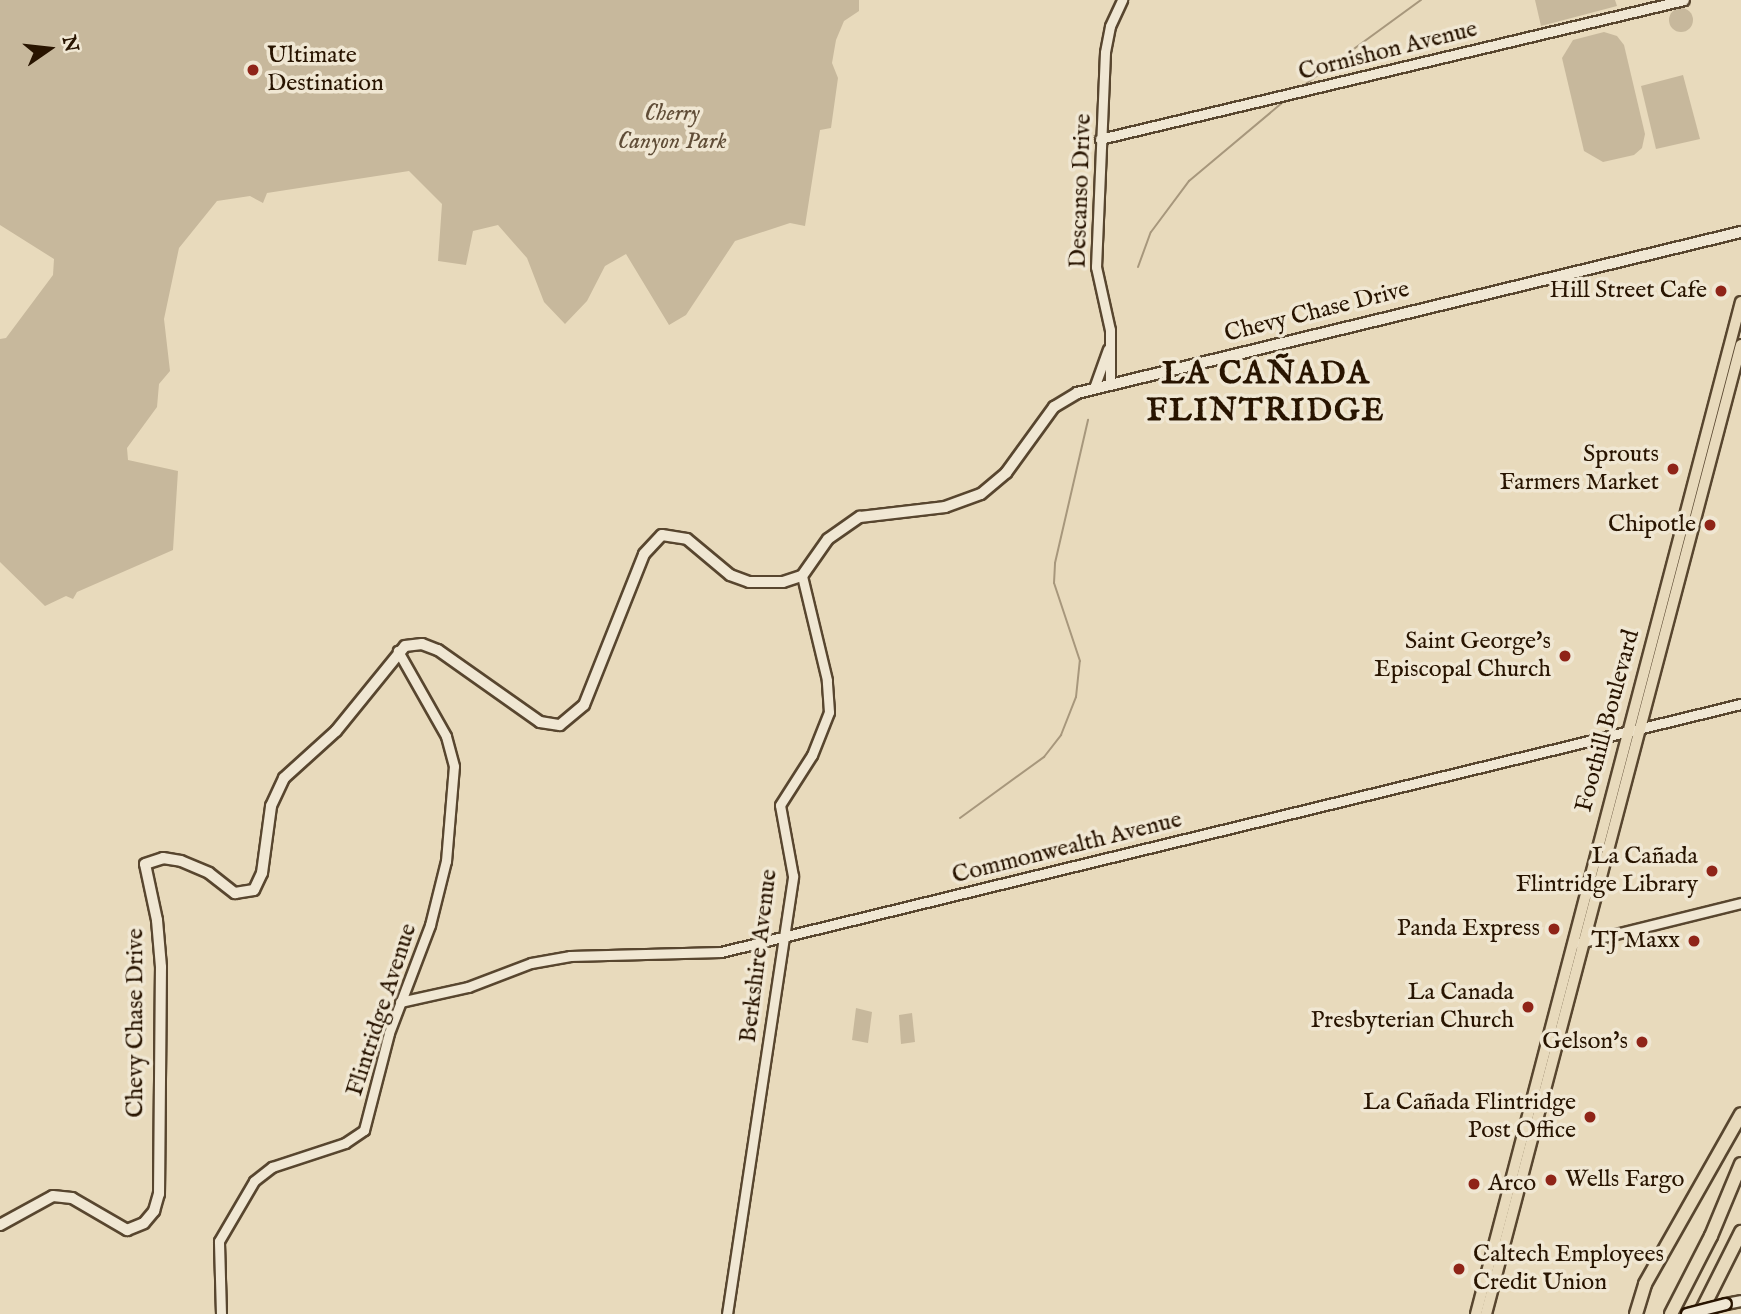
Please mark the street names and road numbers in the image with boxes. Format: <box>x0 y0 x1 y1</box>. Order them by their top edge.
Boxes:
street label: Cornishon Avenue <box>1296 15 1480 87</box>
street label: Descanso Drive <box>1064 113 1098 269</box>
street label: Chevy Chase Drive <box>1222 275 1412 349</box>
street label: Foothill Boulevard <box>1570 627 1646 815</box>
street label: Commonwealth Avenue <box>949 806 1185 890</box>
street label: Berkshire Avenue <box>734 868 784 1044</box>
street label: Flintridge Avenue <box>341 920 423 1100</box>
street label: Chevy Chase Drive <box>122 928 150 1118</box>

